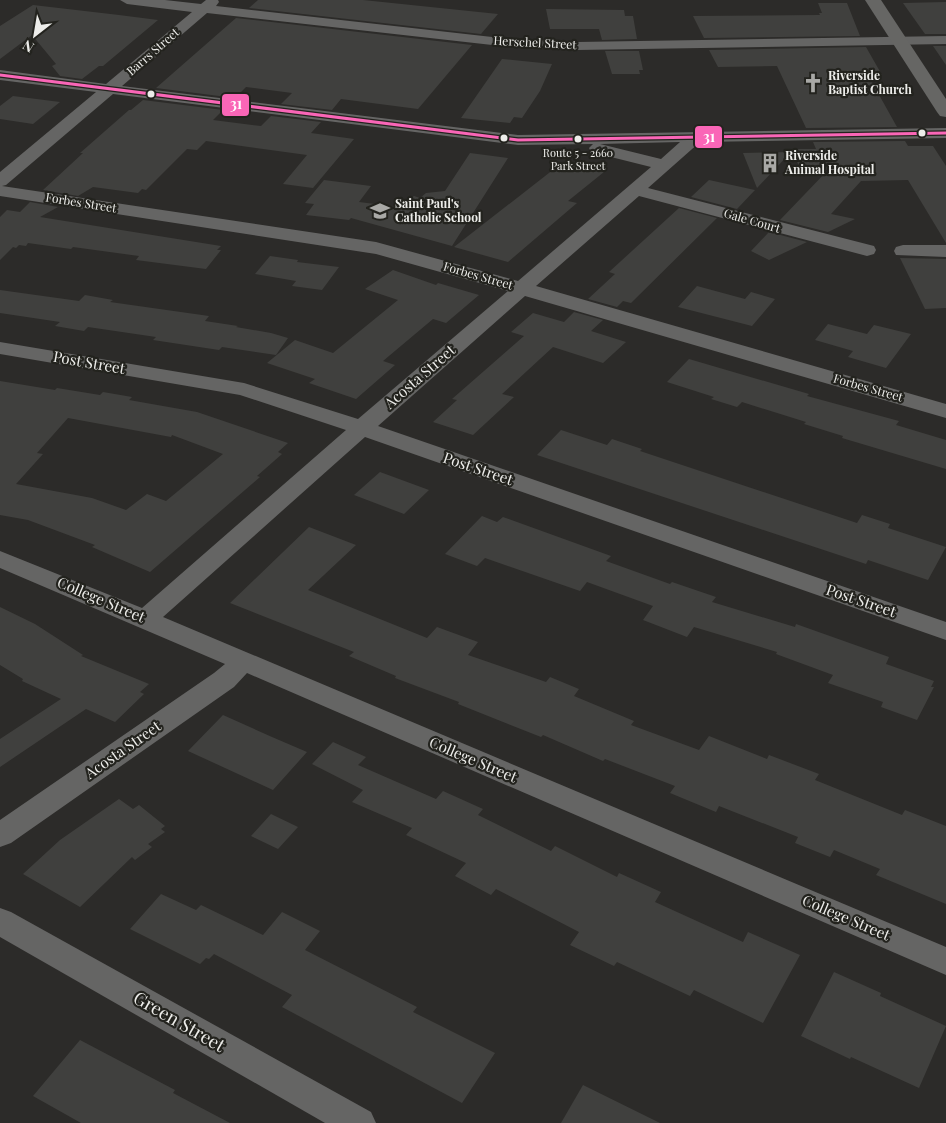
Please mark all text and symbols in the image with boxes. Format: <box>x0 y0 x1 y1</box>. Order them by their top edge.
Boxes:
north arrow <box>10 10 60 60</box>
street label: Barrs Street <box>123 23 183 79</box>
street label: Herschel Street <box>493 32 578 52</box>
text: N <box>19 36 37 57</box>
place label: Riverside Baptist Church <box>828 67 912 97</box>
church icon: Riverside Baptist Church <box>802 72 824 94</box>
unlabelled marker <box>146 89 156 99</box>
line badge: 31 <box>221 93 250 117</box>
text: 31 <box>230 94 242 113</box>
line badge: 31 <box>694 125 723 149</box>
text: 31 <box>703 127 715 146</box>
unlabelled marker <box>917 128 927 138</box>
unlabelled marker <box>499 133 509 143</box>
marker: Route 5 - 2660 Park Street <box>573 134 583 144</box>
place label: Route 5 - 2660 Park Street <box>543 145 614 173</box>
place label: Riverside Animal Hospital <box>784 147 875 177</box>
building icon: Riverside Animal Hospital <box>759 152 781 174</box>
street label: Forbes Street <box>45 189 119 216</box>
place label: Saint Paul's Catholic School <box>395 195 482 225</box>
school or university icon: Saint Paul's Catholic School <box>369 200 391 222</box>
street label: Gale Court <box>722 204 783 236</box>
street label: Forbes Street <box>442 257 516 293</box>
street label: Acosta Street <box>379 339 460 413</box>
street label: Post Street <box>52 346 127 378</box>
street label: Forbes Street <box>832 369 906 405</box>
street label: Post Street <box>441 447 517 490</box>
street label: College Street <box>54 572 149 627</box>
street label: Post Street <box>824 579 900 622</box>
street label: Acosta Street <box>80 715 165 783</box>
street label: College Street <box>426 732 521 787</box>
street label: College Street <box>799 890 894 945</box>
street label: Green Street <box>129 985 230 1057</box>

